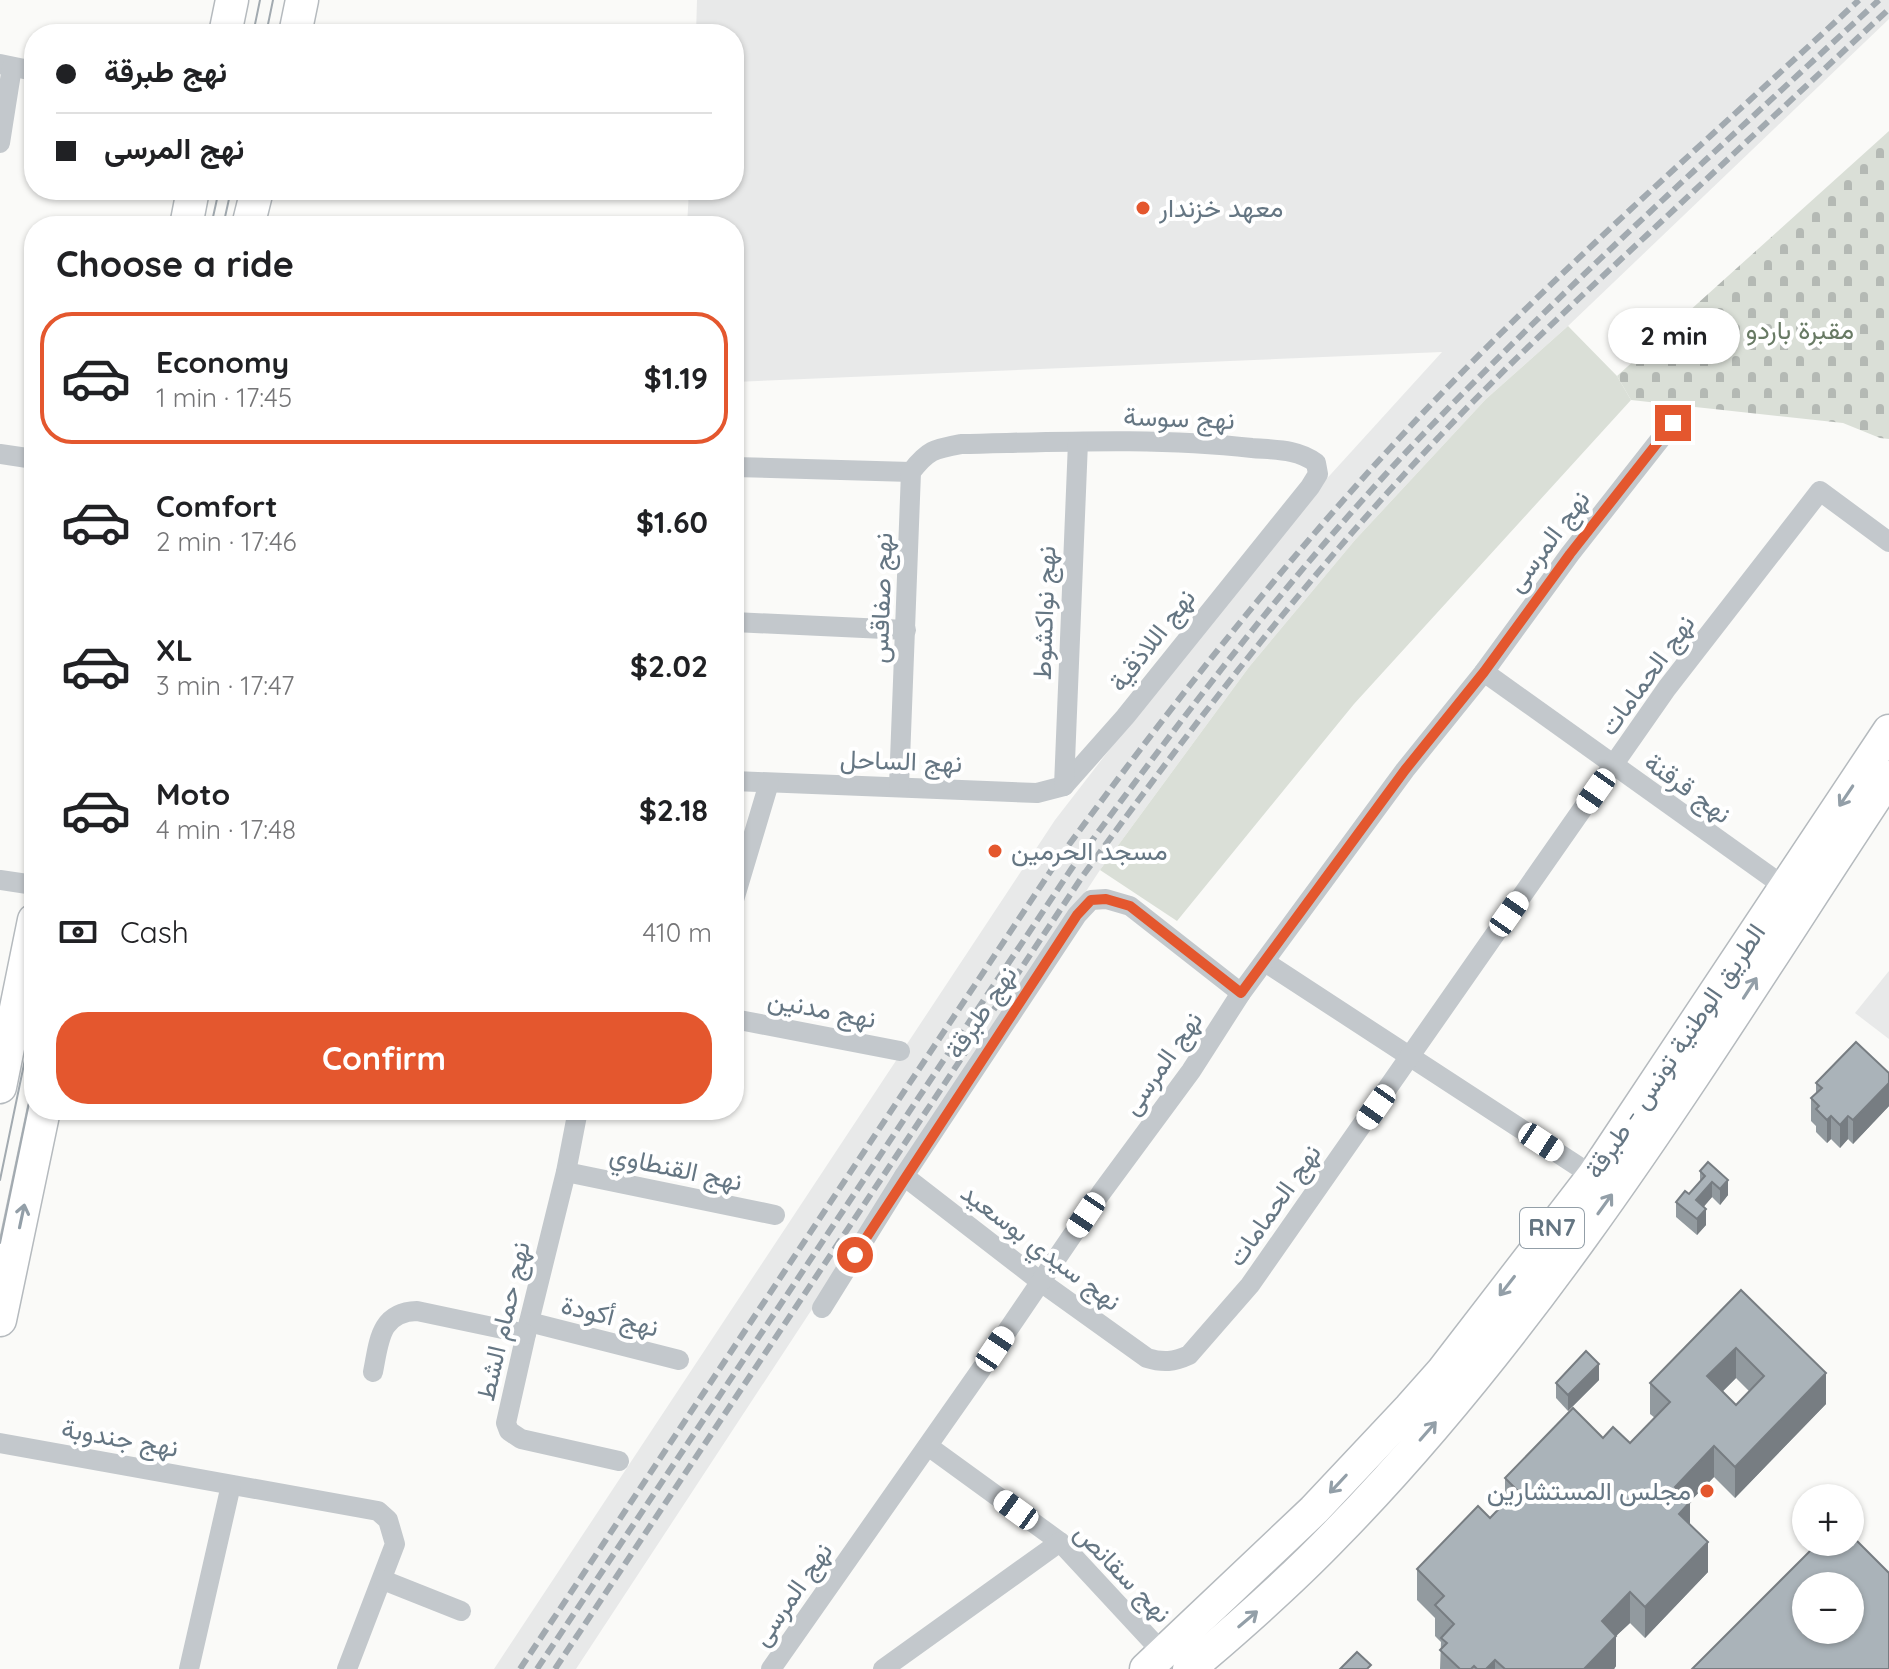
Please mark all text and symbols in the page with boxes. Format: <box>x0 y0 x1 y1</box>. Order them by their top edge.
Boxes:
text: نهج طبرقة <box>104 52 227 90</box>
text: نهج المرسى <box>104 129 244 167</box>
place label: معهد خزندار <box>1158 191 1283 224</box>
marker: معهد خزندار <box>1134 199 1152 217</box>
text: Choose a ride <box>56 241 294 286</box>
callout: 2 min <box>1607 307 1739 363</box>
park label: مقبرة باردو <box>1746 313 1854 346</box>
text: 2 min <box>1640 319 1708 352</box>
icon: car <box>60 342 132 414</box>
text: Economy <box>156 343 289 381</box>
text: $1.19 <box>644 359 708 397</box>
text: 1 min · 17:45 <box>156 381 292 414</box>
street label: نهج سوسة <box>1123 399 1235 438</box>
route end <box>1655 405 1691 441</box>
street label: نهج المرسى <box>1499 483 1598 599</box>
icon: car <box>60 486 132 558</box>
text: Comfort <box>156 487 277 525</box>
text: $1.60 <box>636 503 708 541</box>
text: 2 min · 17:46 <box>156 525 297 558</box>
street label: نهج صفاقس <box>862 532 901 664</box>
street label: نهج نواكشوط <box>1025 545 1064 681</box>
street label: نهج اللاذقية <box>1101 582 1204 699</box>
street label: نهج الحمامات <box>1592 608 1703 743</box>
icon: car <box>60 630 132 702</box>
text: XL <box>156 631 193 669</box>
text: $2.02 <box>630 647 708 685</box>
text: 3 min · 17:47 <box>156 669 294 702</box>
street label: نهج الساحل <box>839 742 963 781</box>
street label: نهج قرقنة <box>1637 745 1738 832</box>
car <box>1572 764 1620 818</box>
icon: car <box>60 774 132 846</box>
text: Moto <box>156 775 230 813</box>
one-way arrow <box>1838 784 1854 807</box>
text: $2.18 <box>639 791 708 829</box>
text: 4 min · 17:48 <box>156 813 296 846</box>
place label: مسجد الحرمين <box>1011 834 1168 867</box>
marker: مسجد الحرمين <box>986 842 1004 860</box>
car <box>1485 887 1533 941</box>
icon: cash <box>56 910 100 954</box>
text: Cash <box>120 913 189 951</box>
text: 410 m <box>643 916 712 949</box>
street label: الطريق الوطنية تونس - طبرقة <box>1577 917 1772 1184</box>
street label: نهج طبرقة <box>938 959 1025 1066</box>
one-way arrow <box>1742 978 1758 1000</box>
street label: نهج مدنين <box>765 982 879 1037</box>
street label: نهج المرسى <box>1114 1004 1211 1122</box>
button: Confirm <box>56 1012 712 1104</box>
car <box>1352 1080 1400 1134</box>
car <box>1514 1119 1568 1165</box>
street label: نهج القنطاوي <box>606 1137 745 1203</box>
street label: نهج الحمامات <box>1219 1137 1329 1273</box>
street label: نهج سيدي بوسعيد <box>952 1176 1128 1322</box>
car <box>1063 1188 1109 1242</box>
one-way arrow <box>1596 1194 1613 1215</box>
one-way arrow <box>15 1204 30 1229</box>
road number: RN7 <box>1520 1208 1584 1248</box>
route start <box>837 1237 873 1273</box>
street label: نهج حمام الشط <box>468 1238 539 1404</box>
one-way arrow <box>1499 1275 1516 1296</box>
street label: نهج أكودة <box>558 1288 662 1345</box>
car <box>972 1322 1018 1376</box>
street label: نهج جندوبة <box>59 1411 181 1466</box>
one-way arrow <box>1419 1422 1437 1442</box>
one-way arrow <box>1330 1473 1348 1493</box>
place label: مجلس المستشارين <box>1487 1474 1691 1507</box>
marker: مجلس المستشارين <box>1698 1482 1716 1500</box>
map controls <box>1792 1484 1864 1644</box>
button: + <box>1792 1484 1864 1556</box>
car <box>990 1486 1042 1534</box>
street label: نهج سقانص <box>1066 1516 1179 1631</box>
street label: نهج المرسى <box>744 1535 841 1653</box>
button: − <box>1792 1572 1864 1644</box>
one-way arrow <box>1238 1610 1258 1628</box>

